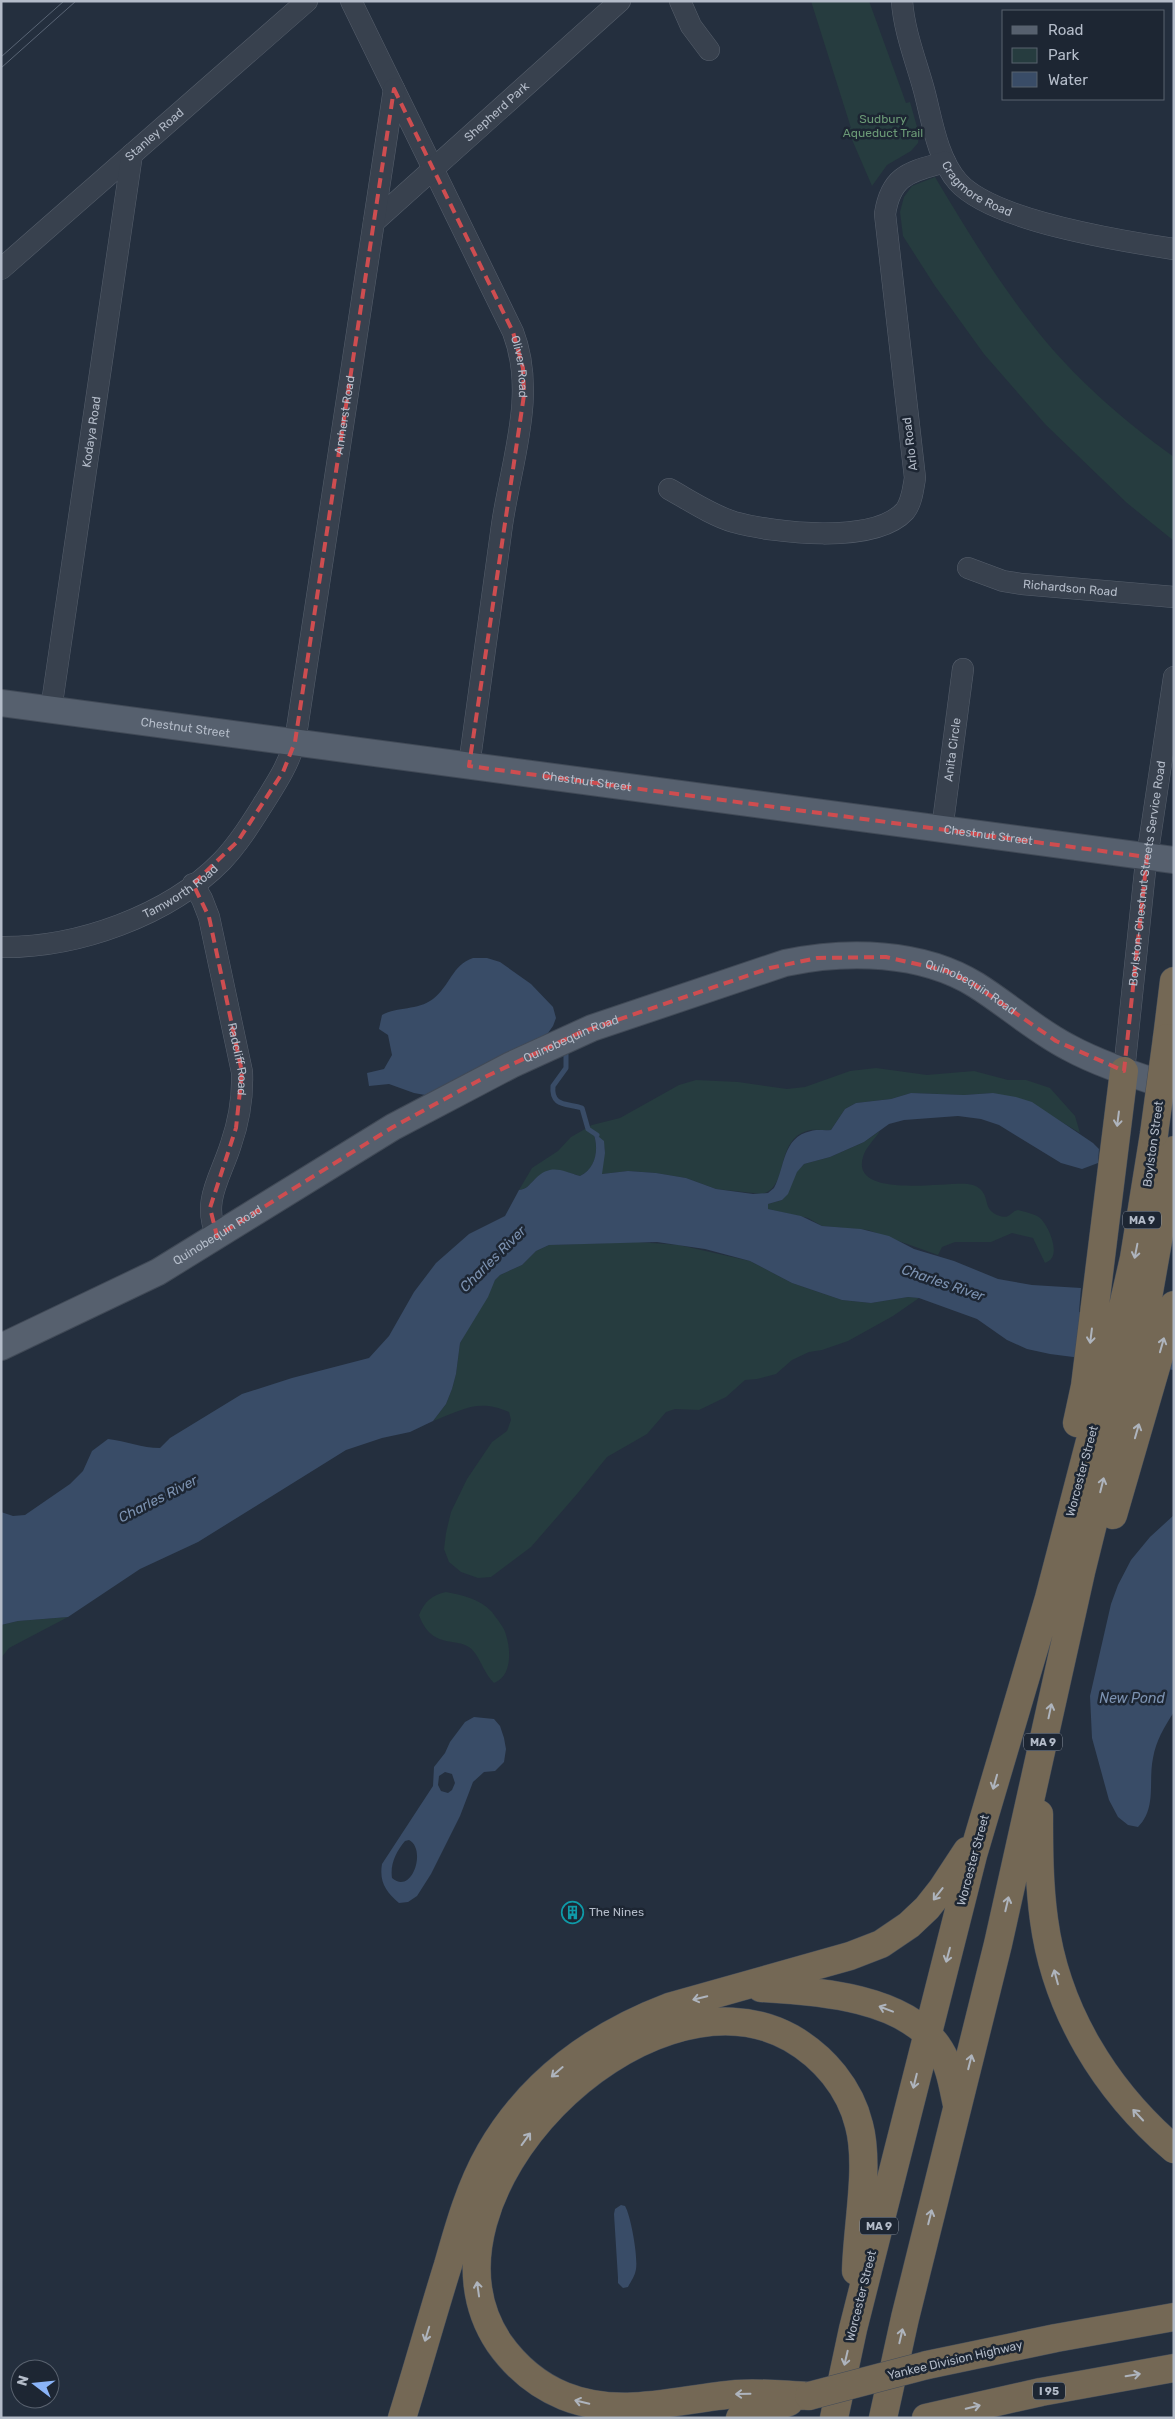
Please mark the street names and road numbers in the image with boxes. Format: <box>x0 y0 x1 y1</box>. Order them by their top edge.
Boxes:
street label: Shepherd Park <box>461 79 533 144</box>
street label: Stanley Road <box>122 105 187 164</box>
street label: Cragmore Road <box>939 159 1014 219</box>
street label: Oliver Road <box>508 334 530 398</box>
street label: Amherst Road <box>332 375 357 455</box>
street label: Kodaya Road <box>79 395 104 468</box>
street label: Arlo Road <box>900 416 920 472</box>
street label: Richardson Road <box>1023 577 1118 599</box>
street label: Chestnut Street <box>140 715 231 741</box>
street label: Anita Circle <box>941 717 964 782</box>
street label: Boylston-Chestnut Streets Service Road <box>1126 760 1168 987</box>
street label: Chestnut Street <box>541 769 633 794</box>
street label: Chestnut Street <box>943 822 1034 848</box>
street label: Tamworth Road <box>141 862 221 921</box>
street label: Quinobequin Road <box>924 957 1019 1018</box>
street label: Quinobequin Road <box>521 1013 620 1065</box>
street label: Radcliff Road <box>225 1022 249 1096</box>
street label: Boylston Street <box>1140 1100 1166 1188</box>
street label: Quinobequin Road <box>170 1202 265 1268</box>
road number: MA 9 <box>1123 1212 1161 1228</box>
street label: Worcester Street <box>1063 1424 1101 1518</box>
road number: MA 9 <box>1024 1734 1062 1750</box>
street label: Worcester Street <box>954 1813 992 1907</box>
road number: MA 9 <box>860 2218 898 2234</box>
street label: Worcester Street <box>843 2249 879 2343</box>
street label: Yankee Division Highway <box>886 2338 1024 2382</box>
road number: I 95 <box>1033 2382 1065 2400</box>

